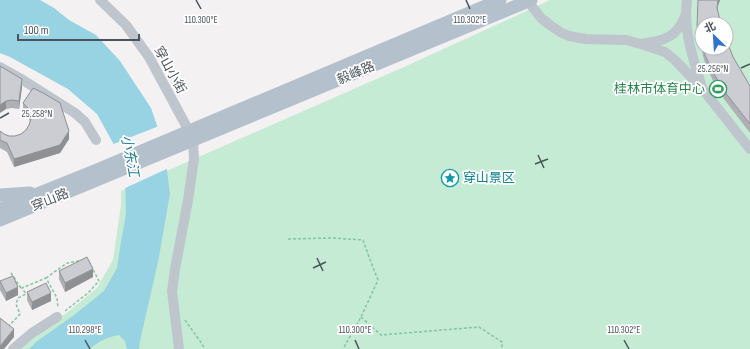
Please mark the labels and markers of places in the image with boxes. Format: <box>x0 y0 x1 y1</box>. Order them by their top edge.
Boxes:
sports icon: 桂林市体育中心 <box>708 79 728 99</box>
place label: 桂林市体育中心 <box>614 81 705 97</box>
place icon: 穿山景区 <box>440 168 460 188</box>
place label: 穿山景区 <box>463 170 515 186</box>

